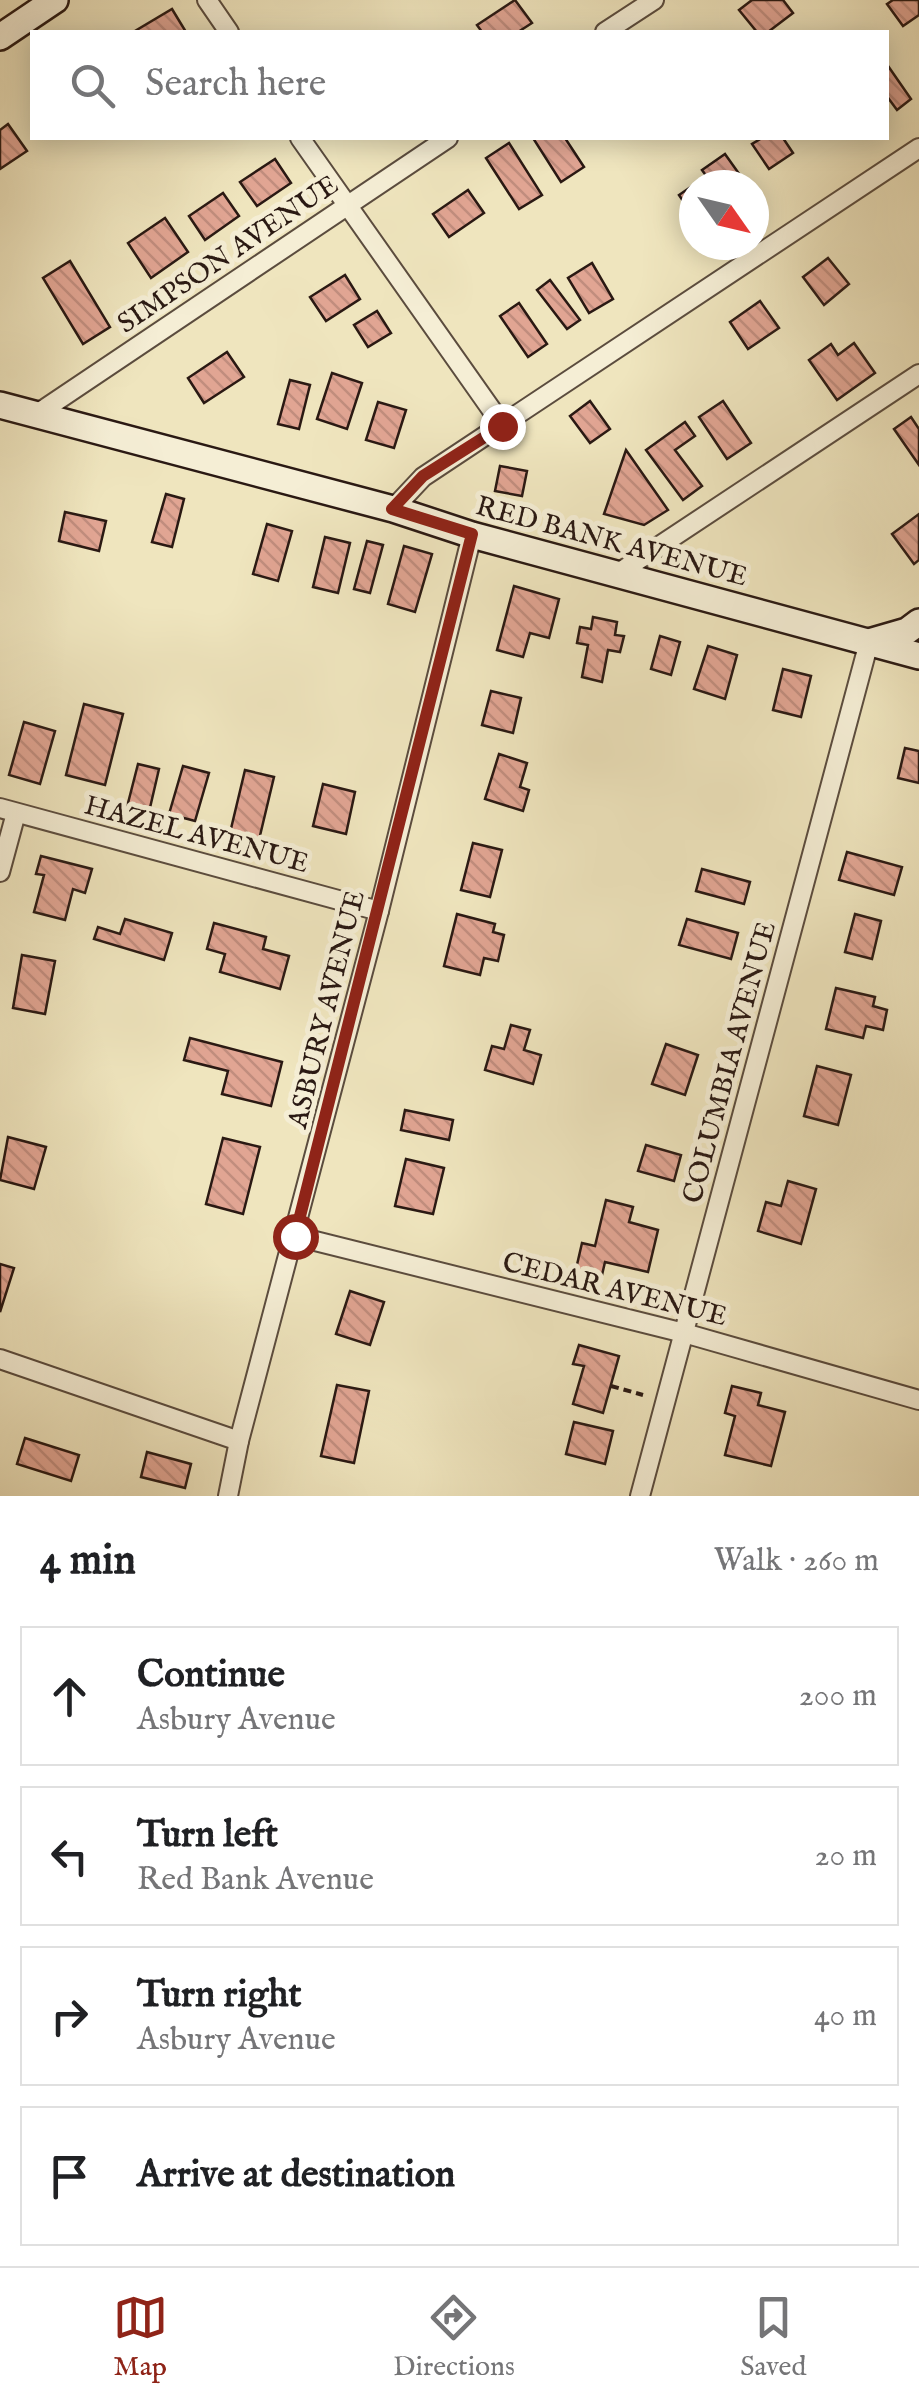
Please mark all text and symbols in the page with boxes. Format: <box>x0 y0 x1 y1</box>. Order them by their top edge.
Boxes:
search box <box>30 30 889 140</box>
icon: search <box>65 58 120 113</box>
text: Search here <box>145 61 326 109</box>
street label: SIMPSON AVENUE <box>111 168 346 342</box>
north arrow <box>679 170 769 260</box>
route end <box>480 404 526 450</box>
street label: RED BANK AVENUE <box>472 489 751 596</box>
street label: HAZEL AVENUE <box>80 789 312 882</box>
street label: ASBURY AVENUE <box>281 887 374 1133</box>
street label: COLUMBIA AVENUE <box>676 918 785 1207</box>
route start <box>273 1214 319 1260</box>
street label: CEDAR AVENUE <box>498 1246 730 1335</box>
text: 4 min <box>40 1535 136 1588</box>
text: Walk · 260 m <box>714 1541 879 1582</box>
text: Continue <box>137 1652 285 1700</box>
icon: ahead <box>42 1669 97 1724</box>
text: 200 m <box>799 1676 877 1717</box>
text: Asbury Avenue <box>137 1700 336 1741</box>
text: Turn left <box>137 1812 278 1860</box>
icon: left <box>42 1829 97 1884</box>
text: 20 m <box>815 1836 877 1877</box>
text: Red Bank Avenue <box>137 1860 374 1901</box>
text: Turn right <box>137 1972 301 2020</box>
icon: right <box>42 1989 97 2044</box>
text: 40 m <box>814 1996 877 2037</box>
text: Asbury Avenue <box>137 2020 336 2061</box>
icon: arrive <box>42 2149 97 2204</box>
text: Arrive at destination <box>137 2152 455 2200</box>
tab: Map <box>113 2290 168 2385</box>
tab: Directions <box>393 2290 515 2385</box>
tab: Saved <box>740 2290 806 2385</box>

